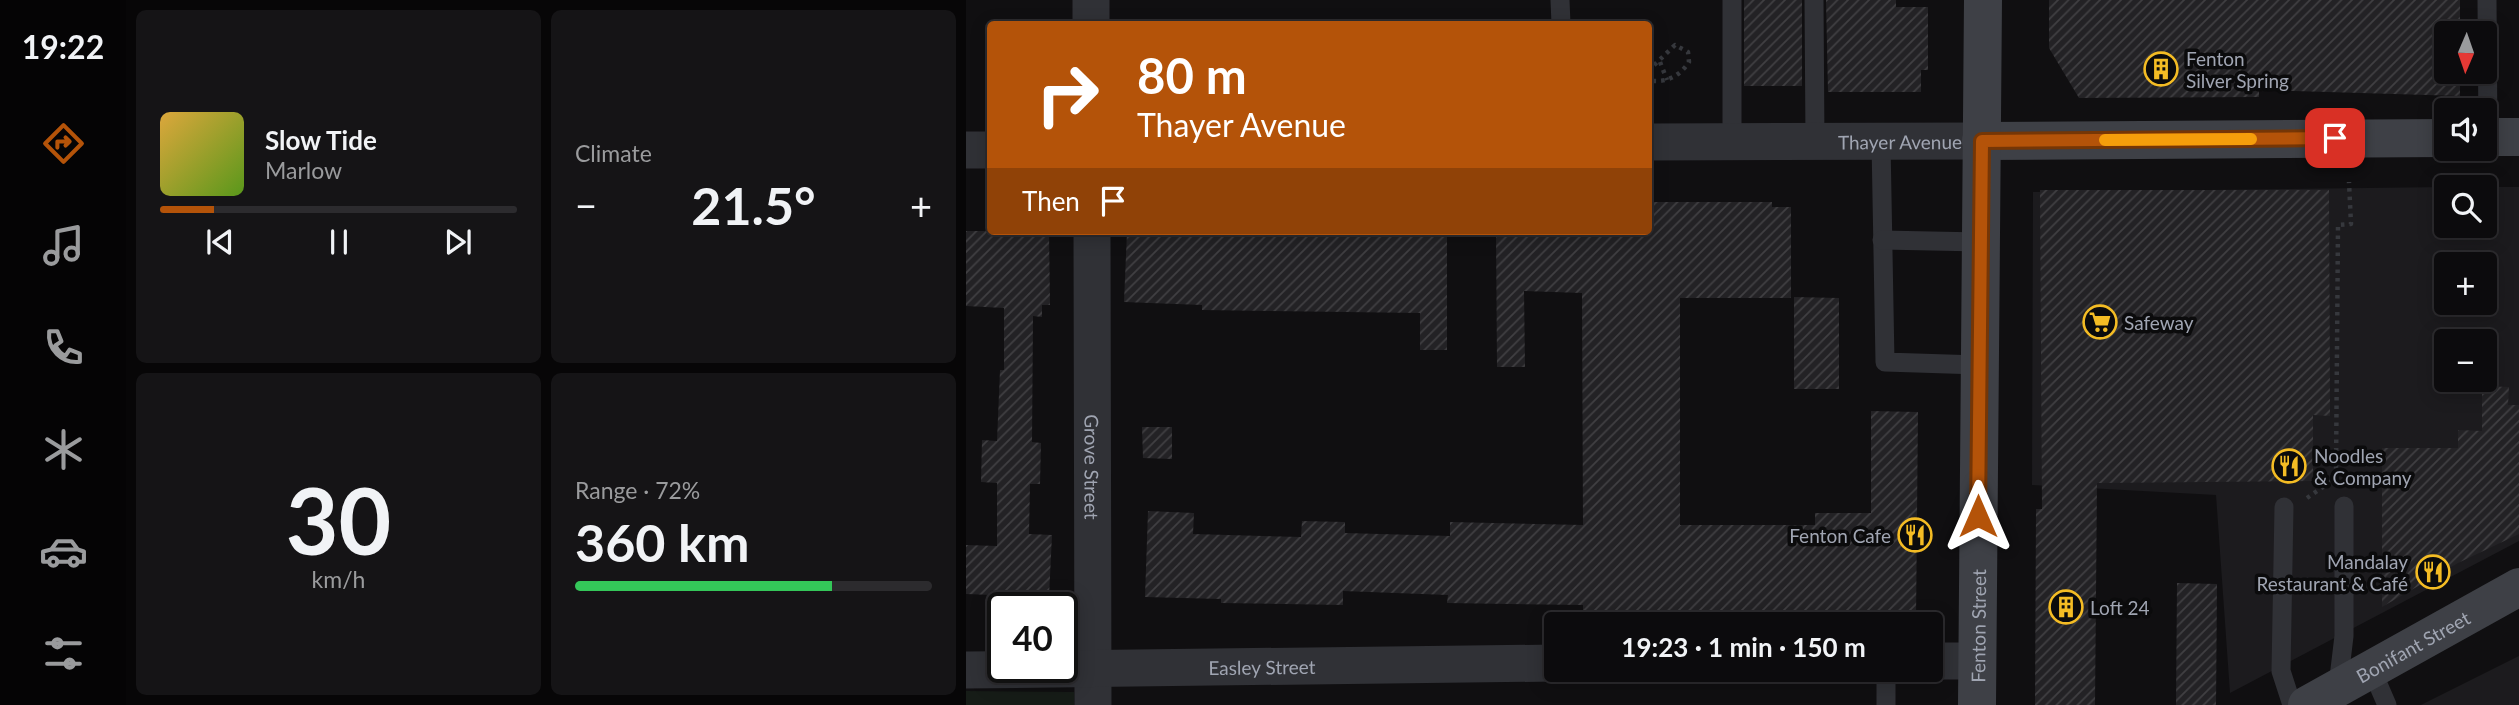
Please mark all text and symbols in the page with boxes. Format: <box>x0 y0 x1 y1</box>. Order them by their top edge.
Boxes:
north arrow <box>2434 21 2497 84</box>
map controls <box>2434 21 2497 392</box>
text: 19:22 <box>22 27 104 66</box>
text: 80 m <box>1137 46 1247 104</box>
place label: Fenton Silver Spring <box>2186 47 2289 92</box>
icon: right <box>1022 49 1113 140</box>
building icon: Fenton Silver Spring <box>2142 50 2180 88</box>
button: sound <box>2434 98 2497 161</box>
text: Thayer Avenue <box>1137 105 1346 144</box>
pin <box>2305 108 2365 168</box>
icon: directions <box>39 119 88 168</box>
icon: arrive <box>2316 119 2354 157</box>
text: Slow Tide <box>265 124 377 156</box>
street label: Thayer Avenue <box>1838 130 1962 153</box>
text: Climate <box>575 139 652 167</box>
text: Marlow <box>265 156 342 184</box>
text: 21.5° <box>691 174 816 236</box>
button: search <box>2434 175 2497 238</box>
text: − <box>575 182 597 228</box>
text: + <box>910 182 932 228</box>
icon: arrive <box>1094 182 1132 220</box>
text: Then <box>1022 185 1080 217</box>
icon: music <box>39 221 88 270</box>
icon: previous <box>201 223 239 261</box>
icon: pause <box>320 223 358 261</box>
icon: next <box>439 223 477 261</box>
button: + <box>2434 252 2497 315</box>
supermarket icon: Safeway <box>2081 303 2119 341</box>
place label: Safeway <box>2124 311 2194 334</box>
icon: phone <box>39 323 88 372</box>
button: − <box>2434 329 2497 392</box>
street label: Grove Street <box>1081 414 1104 520</box>
icon: climate <box>39 425 88 474</box>
place label: Noodles & Company <box>2314 444 2412 489</box>
restaurant icon: Noodles & Company <box>2270 447 2308 485</box>
text: 30 <box>286 465 391 574</box>
text: Range · 72% <box>575 476 700 504</box>
position arrow <box>1941 479 2015 553</box>
text: 360 km <box>575 511 749 573</box>
restaurant icon: Fenton Cafe <box>1896 516 1934 554</box>
place label: Fenton Cafe <box>1789 524 1891 547</box>
icon: car <box>39 527 88 576</box>
place label: Mandalay Restaurant & Café <box>2256 550 2408 595</box>
restaurant icon: Mandalay Restaurant & Café <box>2414 553 2452 591</box>
text: km/h <box>312 565 365 593</box>
street label: Fenton Street <box>1966 569 1990 683</box>
building icon: Loft 24 <box>2047 588 2085 626</box>
speed limit sign: 40 <box>987 592 1078 683</box>
place label: Loft 24 <box>2090 596 2150 619</box>
street label: Bonifant Street <box>2352 605 2474 687</box>
icon: filters <box>39 629 88 678</box>
text: 19:23 · 1 min · 150 m <box>1621 631 1866 663</box>
street label: Easley Street <box>1208 654 1316 679</box>

